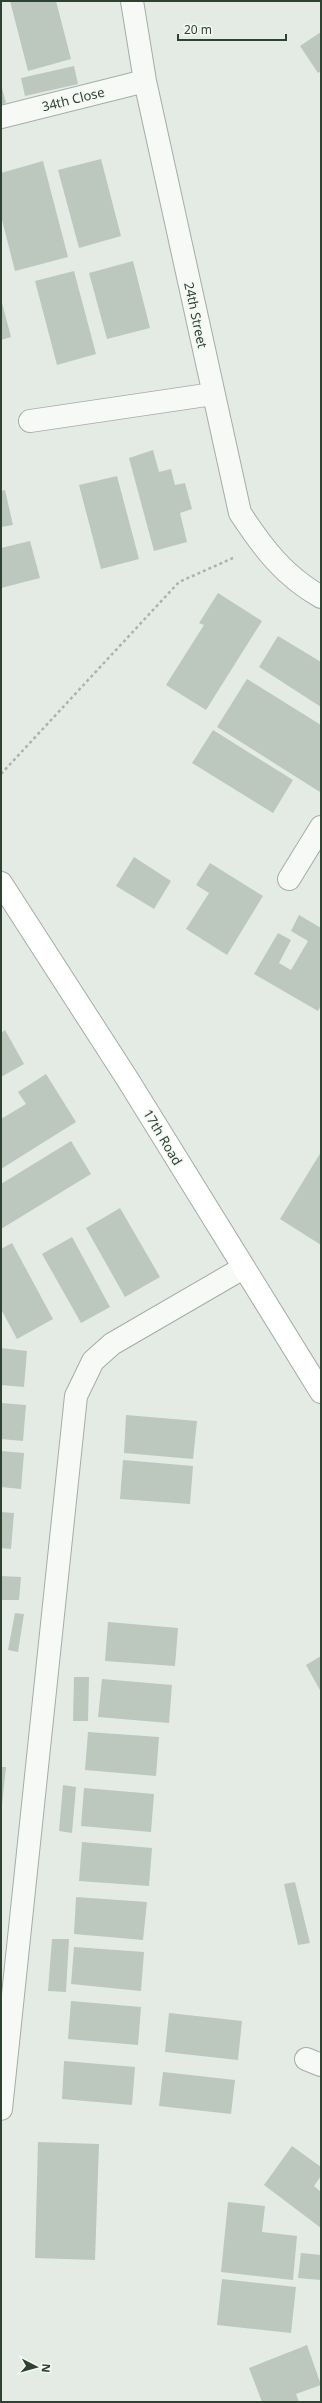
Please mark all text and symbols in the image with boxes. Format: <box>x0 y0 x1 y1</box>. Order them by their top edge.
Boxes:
scale bar <box>178 16 286 42</box>
text: 20 m <box>184 21 212 38</box>
street label: 34th Close <box>40 83 106 115</box>
street label: 24th Street <box>180 280 212 350</box>
street label: 17th Road <box>139 1106 187 1168</box>
north arrow <box>16 2347 56 2387</box>
text: N <box>39 2363 54 2373</box>

